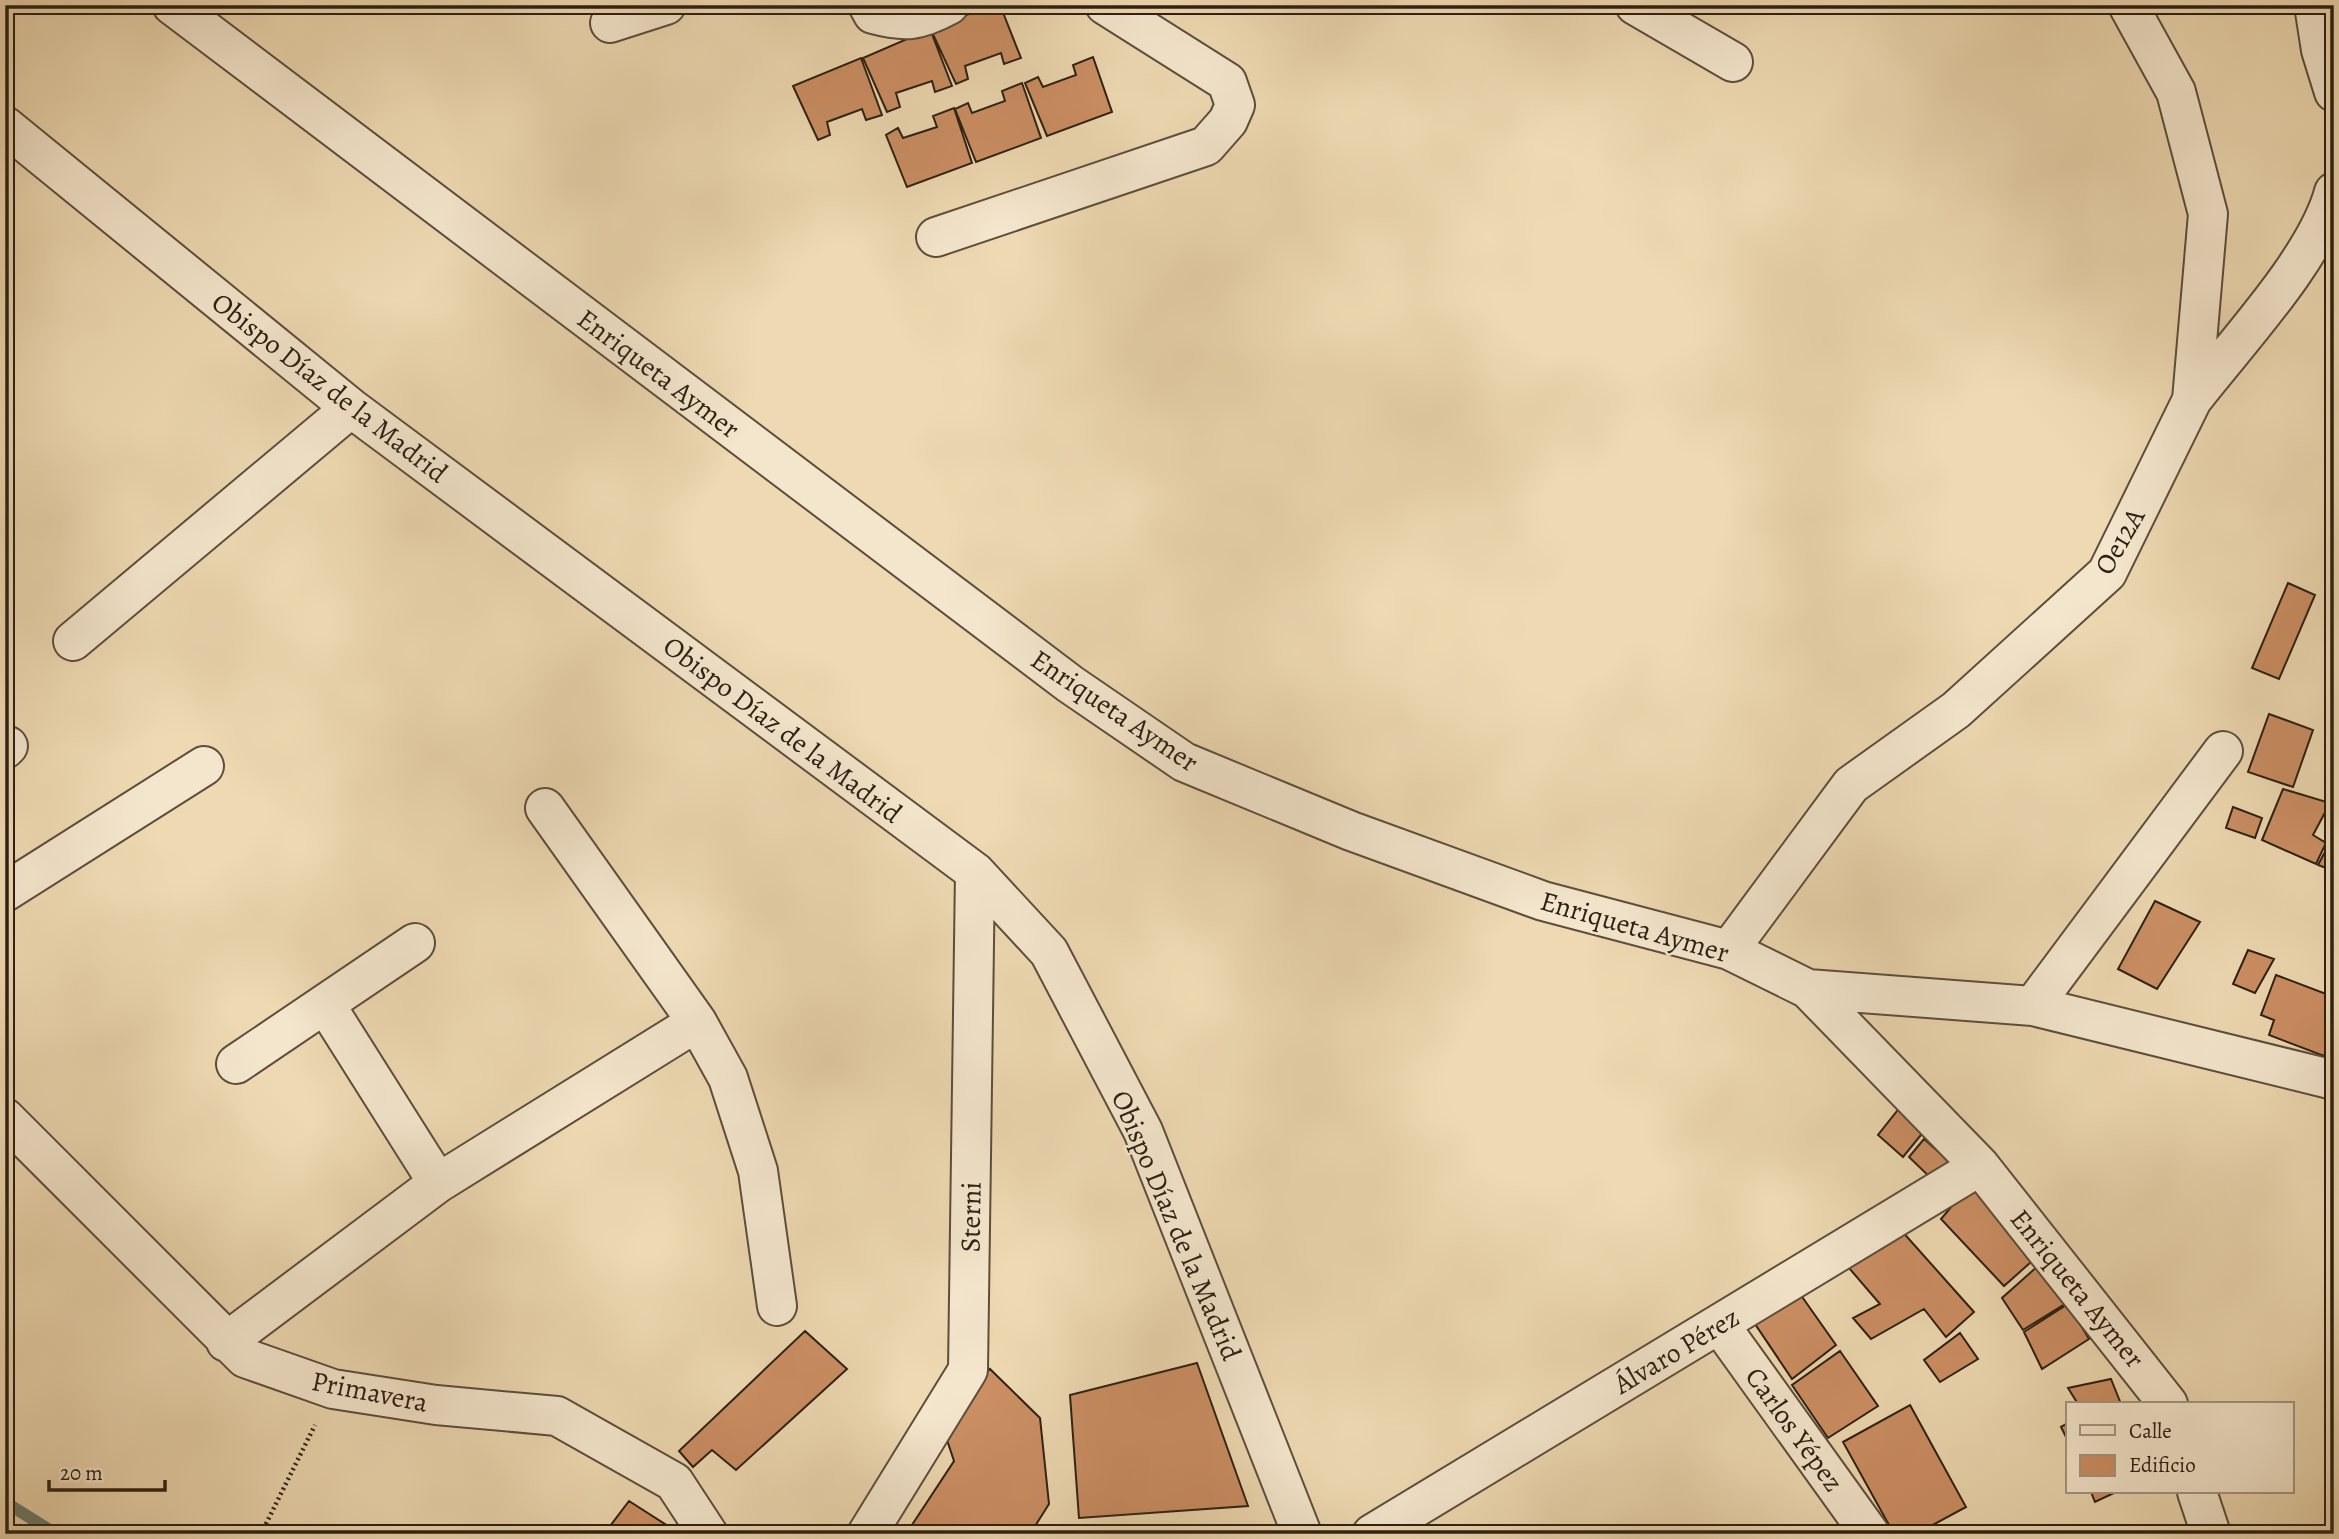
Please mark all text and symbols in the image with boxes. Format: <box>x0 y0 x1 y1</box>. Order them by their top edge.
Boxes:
street label: Obispo Díaz de la Madrid <box>203 284 456 493</box>
street label: Enriqueta Aymer <box>569 300 748 448</box>
street label: Oe12A <box>2086 501 2154 582</box>
street label: Obispo Díaz de la Madrid <box>655 627 910 833</box>
street label: Enriqueta Aymer <box>1023 641 1206 781</box>
street label: Enriqueta Aymer <box>1536 882 1734 972</box>
street label: Obispo Díaz de la Madrid <box>1102 1085 1251 1367</box>
street label: Sterni <box>951 1181 991 1253</box>
street label: Enriqueta Aymer <box>2001 1201 2153 1376</box>
street label: Álvaro Pérez <box>1606 1298 1746 1404</box>
street label: Carlos Yépez <box>1736 1360 1852 1500</box>
street label: Primavera <box>308 1362 431 1422</box>
legend <box>2066 1402 2294 1494</box>
text: Calle <box>2129 1417 2172 1445</box>
scale bar <box>49 1448 164 1492</box>
text: Edificio <box>2129 1451 2196 1479</box>
text: 20 m <box>60 1459 103 1487</box>

